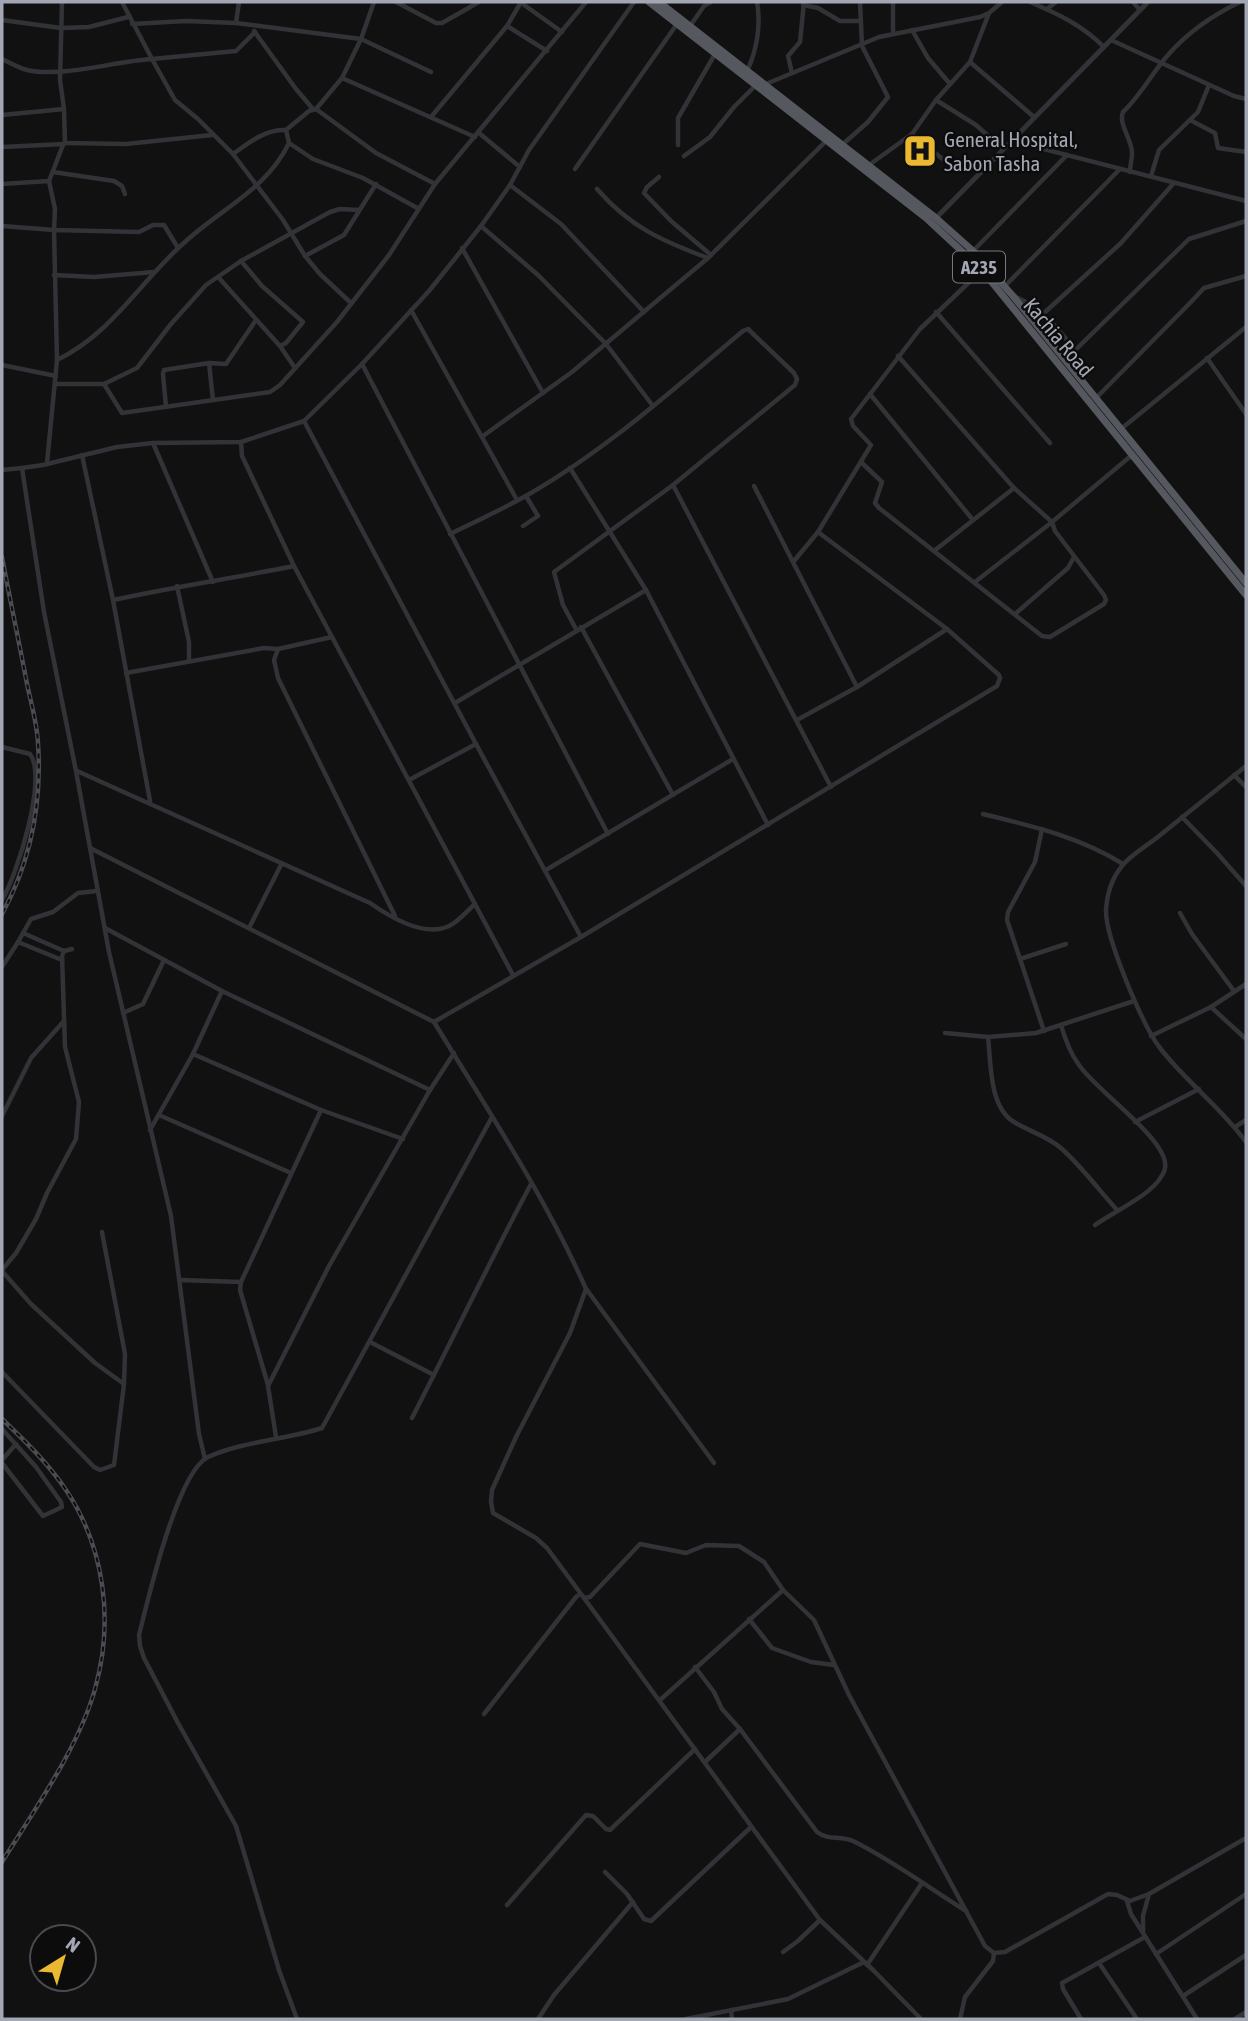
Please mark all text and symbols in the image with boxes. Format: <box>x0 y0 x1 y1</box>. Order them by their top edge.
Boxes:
place label: General Hospital, Sabon Tasha <box>944 127 1078 175</box>
hospital icon: General Hospital, Sabon Tasha <box>901 132 939 170</box>
road number: A235 <box>953 252 1005 282</box>
street label: Kachia Road <box>1019 293 1099 381</box>
north arrow <box>28 1923 98 1993</box>
text: N <box>62 1932 84 1957</box>

